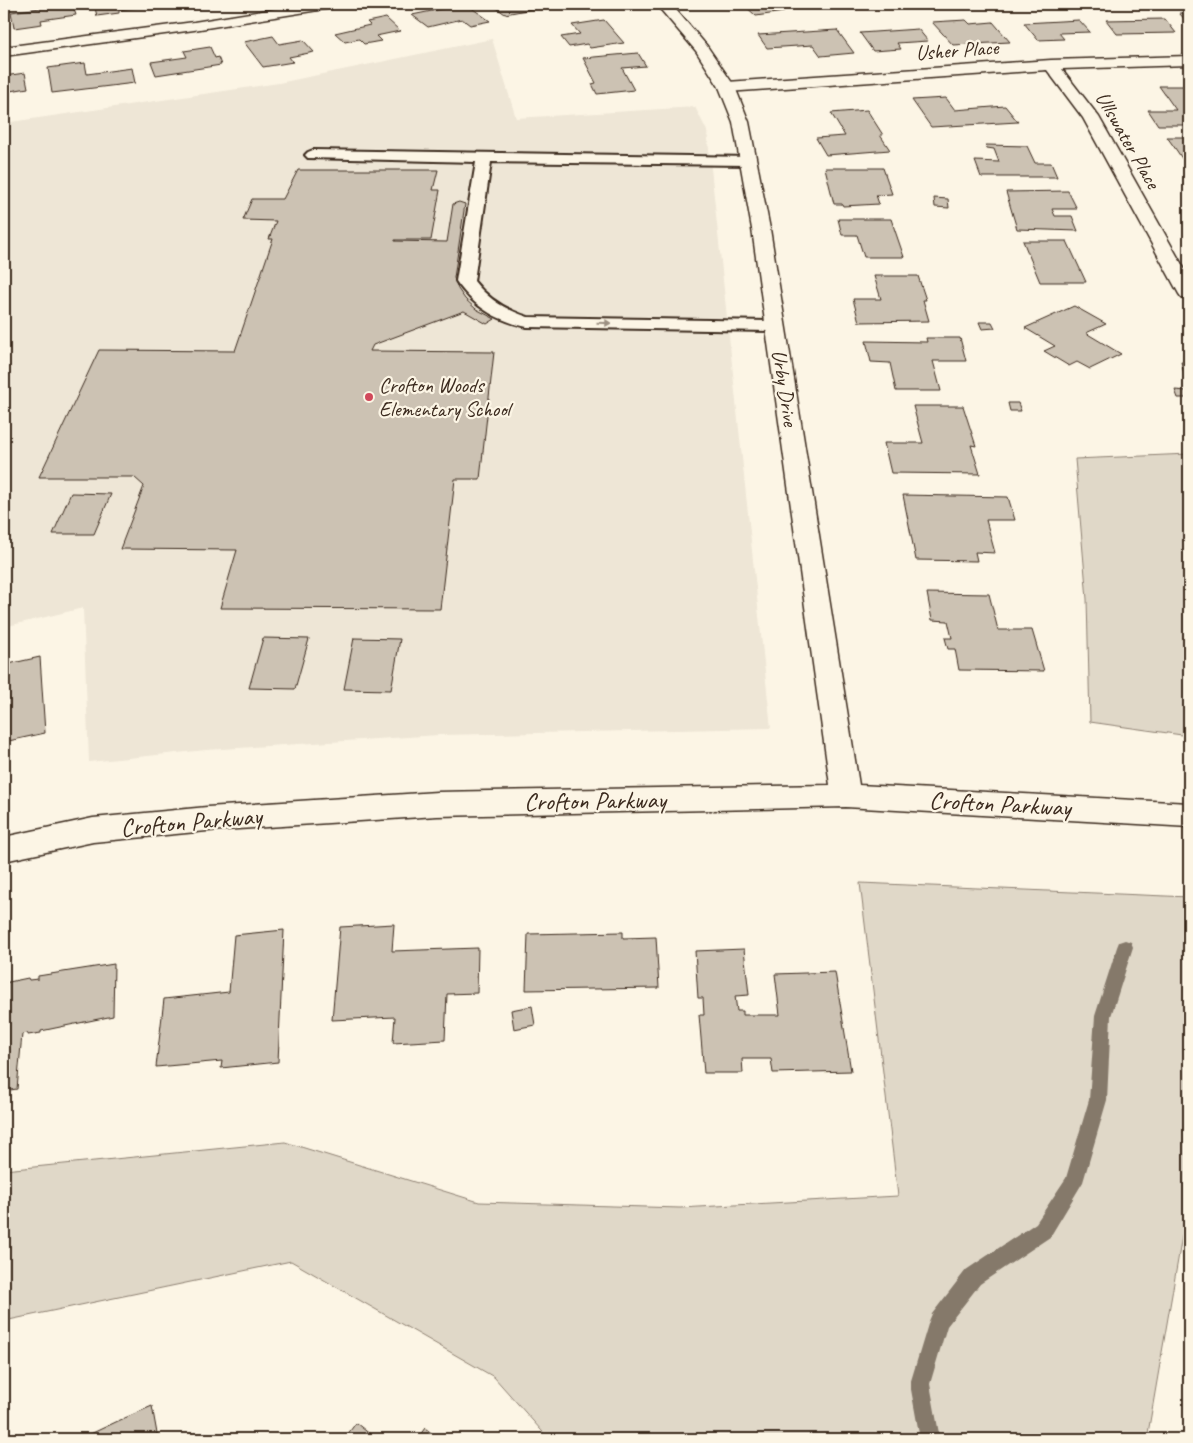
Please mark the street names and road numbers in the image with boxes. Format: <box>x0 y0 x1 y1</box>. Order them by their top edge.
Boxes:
street label: Usher Place <box>915 34 1000 66</box>
street label: Ullswater Place <box>1090 87 1167 195</box>
street label: Urby Drive <box>766 348 804 429</box>
street label: Crofton Parkway <box>524 784 669 818</box>
street label: Crofton Parkway <box>928 784 1074 824</box>
street label: Crofton Parkway <box>119 800 265 844</box>

